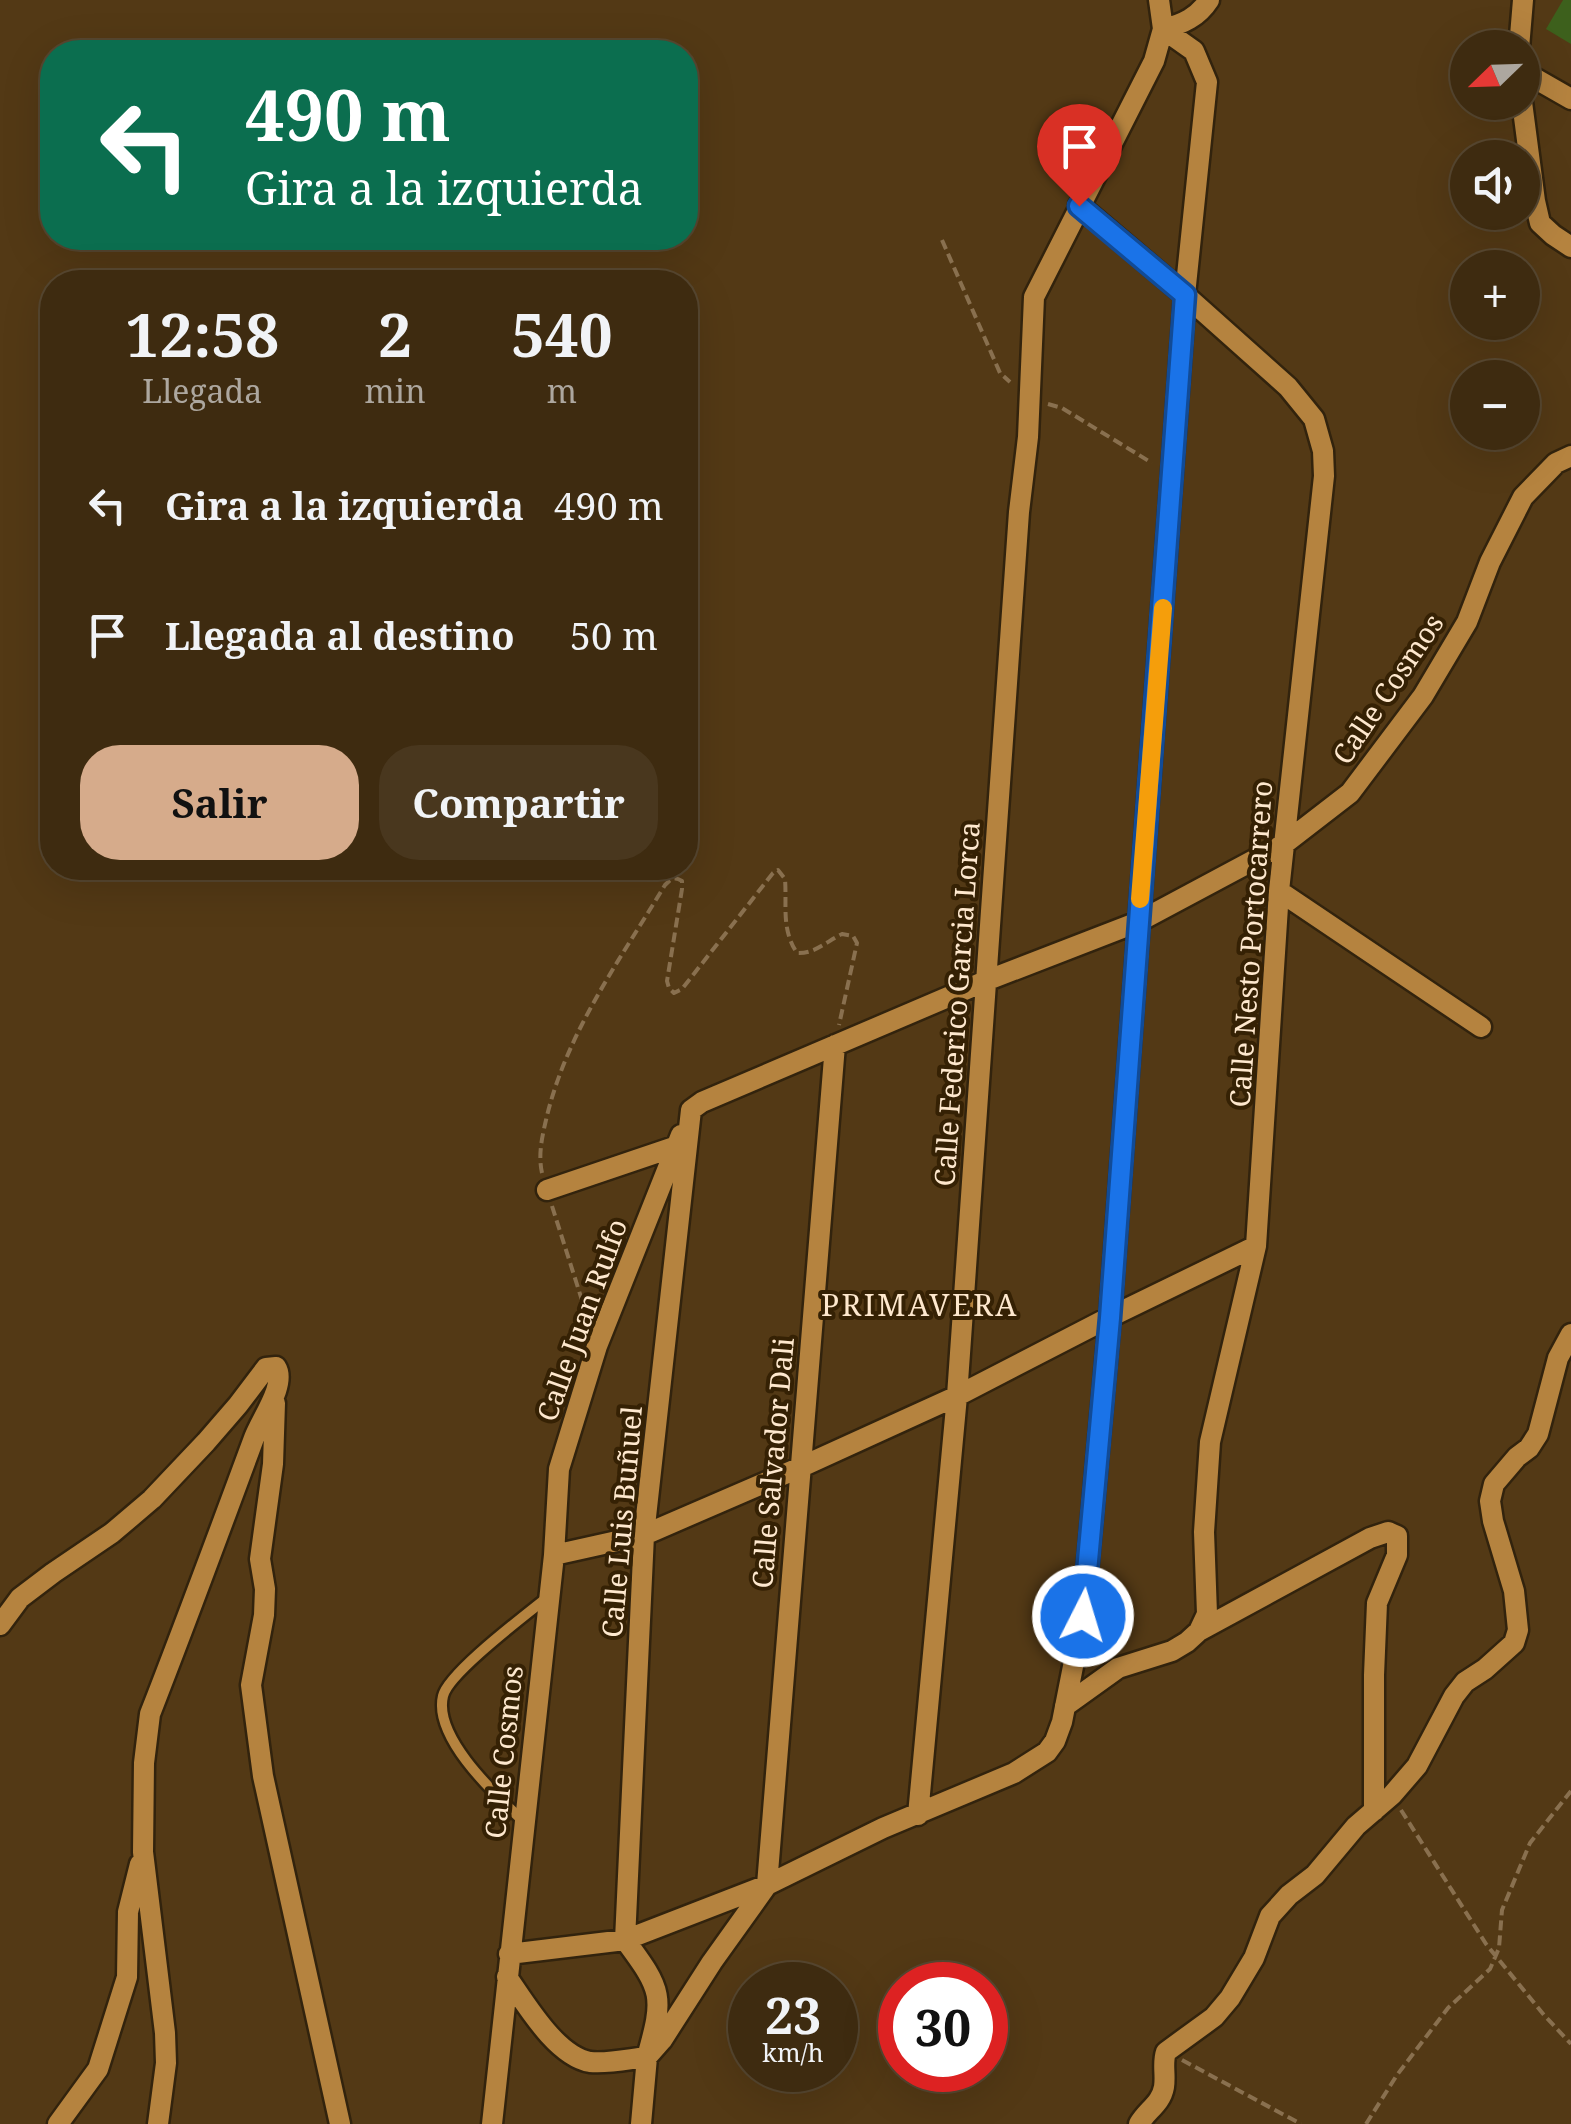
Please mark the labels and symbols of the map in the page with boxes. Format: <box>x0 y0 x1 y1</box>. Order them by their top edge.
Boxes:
north arrow <box>1450 30 1540 120</box>
pin <box>1037 104 1122 207</box>
street label: Calle Cosmos <box>1323 606 1452 771</box>
street label: Calle Nesto Portocarrero <box>1220 779 1280 1109</box>
street label: Calle Federico Garcia Lorca <box>924 820 988 1188</box>
street label: Calle Juan Rulfo <box>527 1213 635 1426</box>
district label: PRIMAVERA <box>821 1284 1019 1325</box>
street label: Calle Salvador Dali <box>742 1336 802 1590</box>
street label: Calle Luis Buñuel <box>592 1404 650 1639</box>
position arrow <box>1031 1564 1135 1668</box>
street label: Calle Cosmos <box>475 1663 531 1840</box>
speed limit sign: 30 <box>878 1962 1008 2092</box>

